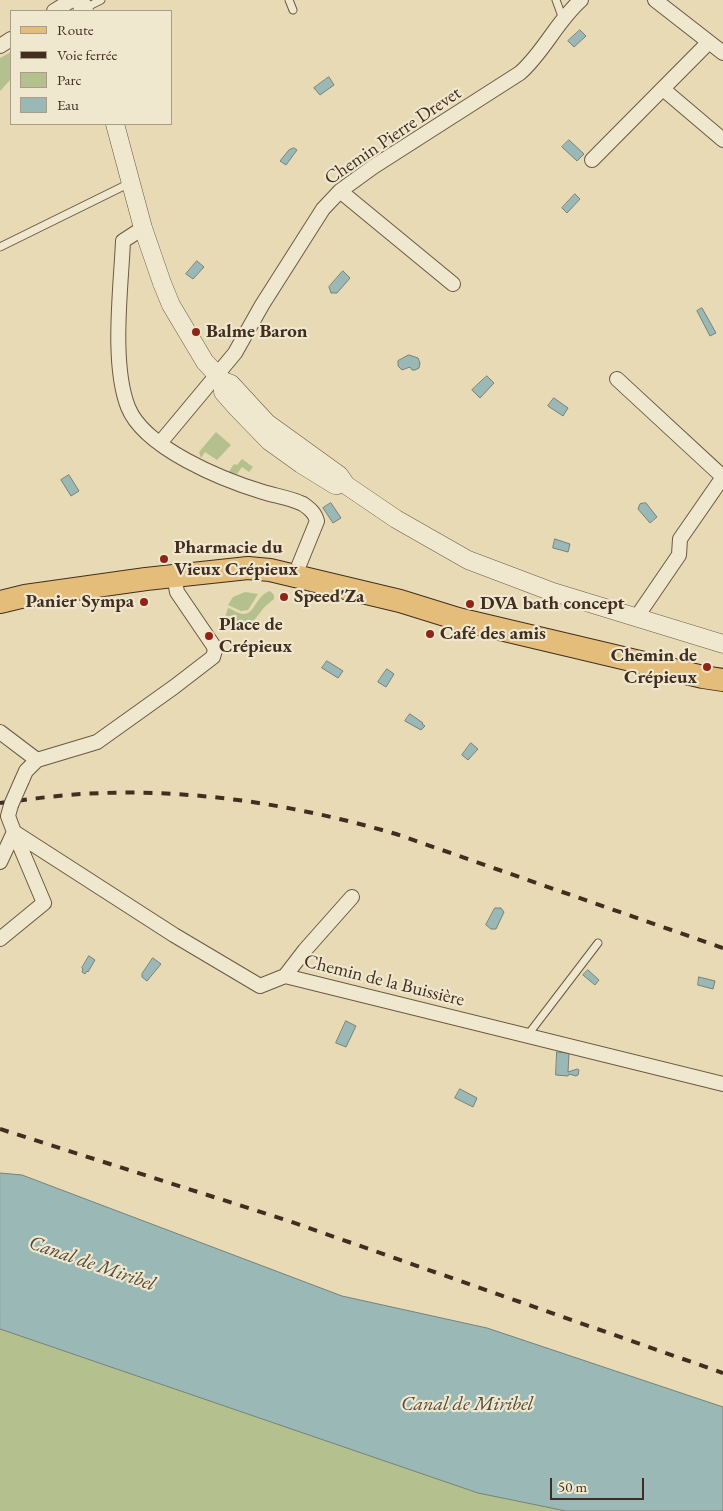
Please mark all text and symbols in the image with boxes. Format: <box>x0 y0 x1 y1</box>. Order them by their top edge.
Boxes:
legend <box>10 10 172 125</box>
text: Route <box>57 20 94 39</box>
text: Voie ferrée <box>57 45 117 64</box>
text: Parc <box>57 70 82 89</box>
street label: Chemin Pierre Drevet <box>320 82 466 190</box>
text: Eau <box>57 95 79 114</box>
place label: Balme Baron <box>206 321 308 343</box>
marker: Balme Baron <box>190 326 202 338</box>
place label: Pharmacie du Vieux Crépieux <box>174 537 298 581</box>
marker: Pharmacie du Vieux Crépieux <box>158 553 170 565</box>
place label: Speed'Za <box>294 586 364 608</box>
place label: Panier Sympa <box>25 591 134 613</box>
marker: Speed'Za <box>278 591 290 603</box>
place label: DVA bath concept <box>480 593 625 615</box>
marker: Panier Sympa <box>138 596 150 608</box>
marker: DVA bath concept <box>464 598 476 610</box>
place label: Place de Crépieux <box>219 614 292 658</box>
place label: Café des amis <box>440 623 546 645</box>
marker: Café des amis <box>424 628 436 640</box>
marker: Place de Crépieux <box>203 630 215 642</box>
place label: Chemin de Crépieux <box>611 645 697 689</box>
marker: Chemin de Crépieux <box>701 661 713 673</box>
street label: Chemin de la Buissière <box>301 950 467 1012</box>
water label: Canal de Miribel <box>26 1231 158 1297</box>
water label: Canal de Miribel <box>401 1393 533 1417</box>
scale bar <box>553 1468 647 1500</box>
text: 50 m <box>558 1477 587 1496</box>

